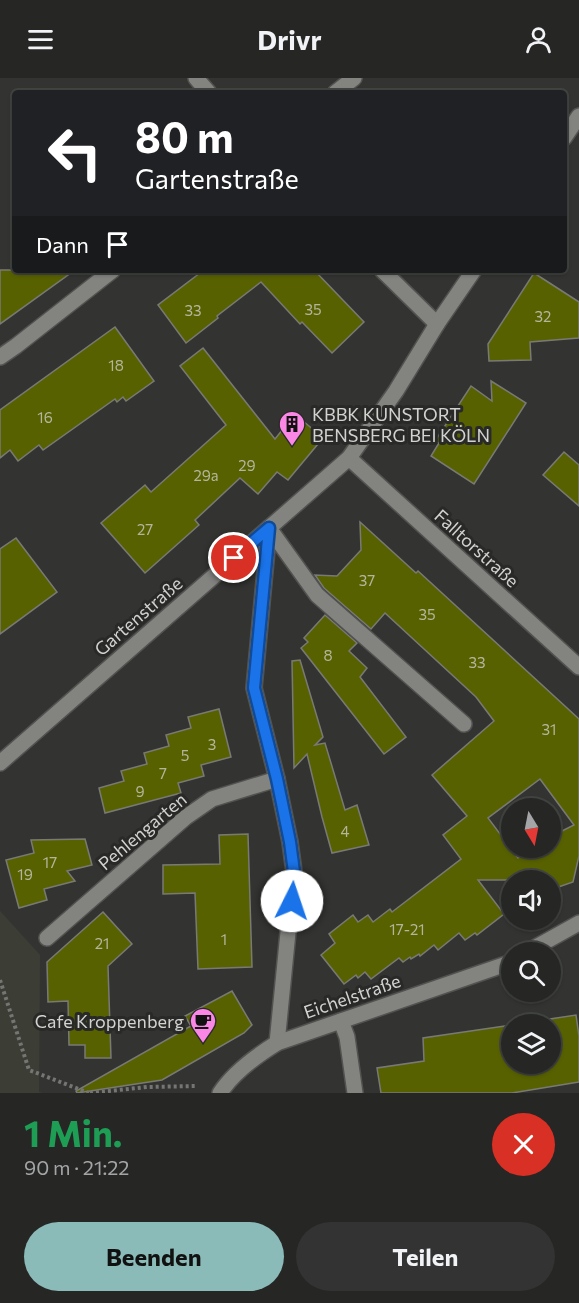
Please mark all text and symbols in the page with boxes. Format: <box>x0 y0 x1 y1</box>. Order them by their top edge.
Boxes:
icon: menu <box>24 23 57 56</box>
text: Drivr <box>257 23 322 56</box>
icon: person <box>522 23 555 56</box>
text: 80 m <box>135 110 234 162</box>
icon: left <box>36 114 114 192</box>
text: Gartenstraße <box>135 162 299 195</box>
icon: arrive <box>101 228 134 261</box>
text: Dann <box>36 231 89 258</box>
house number: 35 <box>304 300 322 318</box>
house number: 33 <box>184 301 202 319</box>
house number: 32 <box>535 307 551 325</box>
house number: 18 <box>108 356 124 374</box>
place label: KBBK KUNSTORT BENSBERG BEI KÖLN <box>312 403 490 446</box>
house number: 16 <box>37 408 53 426</box>
building icon: KBBK KUNSTORT BENSBERG BEI KÖLN <box>277 409 307 447</box>
house number: 29 <box>238 456 256 474</box>
house number: 29a <box>193 466 219 484</box>
street label: Falltorstraße <box>430 504 524 592</box>
house number: 27 <box>137 520 153 538</box>
pin <box>208 532 259 583</box>
icon: arrive <box>217 541 250 574</box>
house number: 37 <box>359 571 375 589</box>
street label: Gartenstraße <box>90 572 186 660</box>
house number: 35 <box>418 605 436 623</box>
house number: 8 <box>323 646 333 664</box>
house number: 33 <box>468 653 486 671</box>
house number: 31 <box>542 720 556 738</box>
house number: 3 <box>208 735 216 753</box>
house number: 5 <box>181 746 189 764</box>
house number: 7 <box>159 764 167 782</box>
house number: 9 <box>135 782 145 800</box>
street label: Pehlengarten <box>93 788 191 874</box>
north arrow <box>501 798 561 858</box>
map controls <box>501 798 561 1074</box>
house number: 4 <box>341 822 350 840</box>
house number: 17 <box>43 853 57 871</box>
house number: 19 <box>17 865 33 883</box>
position arrow <box>260 869 324 933</box>
button: sound <box>501 870 561 930</box>
house number: 17-21 <box>389 920 425 938</box>
house number: 1 <box>221 930 227 948</box>
house number: 21 <box>95 934 109 952</box>
button: search <box>501 942 561 1002</box>
street label: Eichelstraße <box>301 969 403 1023</box>
cafe icon: Cafe Kroppenberg <box>188 1006 218 1044</box>
place label: Cafe Kroppenberg <box>35 1010 184 1032</box>
button: layers <box>501 1014 561 1074</box>
text: 1 Min. <box>24 1110 122 1154</box>
button: close <box>492 1113 555 1176</box>
text: 90 m · 21:22 <box>24 1155 129 1179</box>
button: Beenden <box>24 1222 284 1291</box>
button: Teilen <box>296 1222 555 1291</box>

